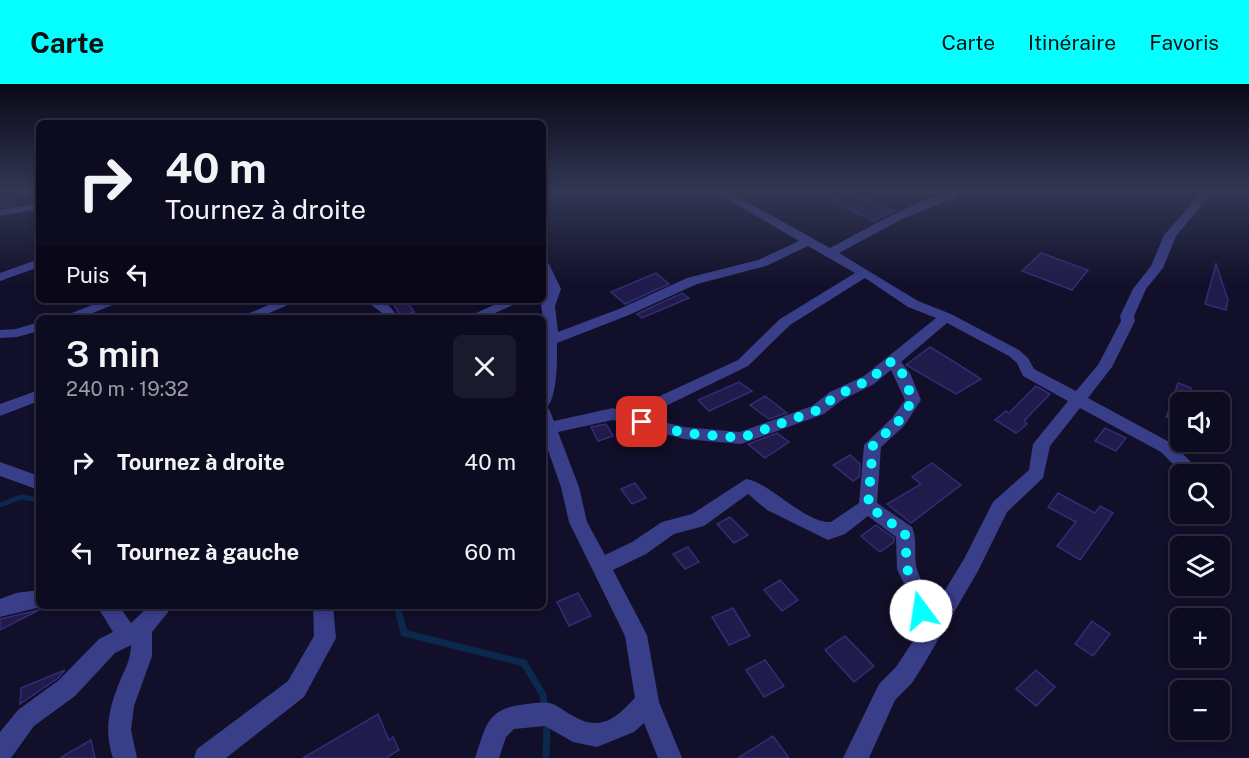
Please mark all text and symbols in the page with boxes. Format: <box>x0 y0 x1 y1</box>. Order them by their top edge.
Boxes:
text: Carte <box>30 26 104 59</box>
text: Carte <box>941 30 995 55</box>
text: Itinéraire <box>1028 30 1116 55</box>
text: Favoris <box>1149 30 1219 55</box>
text: 40 m <box>165 143 267 192</box>
icon: right <box>66 144 144 222</box>
text: Tournez à droite <box>165 193 366 225</box>
icon: left <box>121 258 154 291</box>
text: Puis <box>66 262 109 288</box>
text: 3 min <box>66 333 160 375</box>
button: close <box>453 335 516 398</box>
text: 240 m · 19:32 <box>66 377 189 401</box>
map controls <box>1170 392 1230 740</box>
button: sound <box>1170 392 1230 452</box>
pin <box>616 396 667 447</box>
icon: arrive <box>625 405 658 438</box>
icon: right <box>66 446 99 479</box>
text: Tournez à droite <box>117 449 285 475</box>
text: 40 m <box>464 449 516 475</box>
button: search <box>1170 464 1230 524</box>
icon: left <box>66 536 99 569</box>
button: layers <box>1170 536 1230 596</box>
text: Tournez à gauche <box>117 539 299 565</box>
text: 60 m <box>465 539 516 565</box>
position arrow <box>889 579 953 643</box>
button: + <box>1170 608 1230 668</box>
button: − <box>1170 680 1230 740</box>

